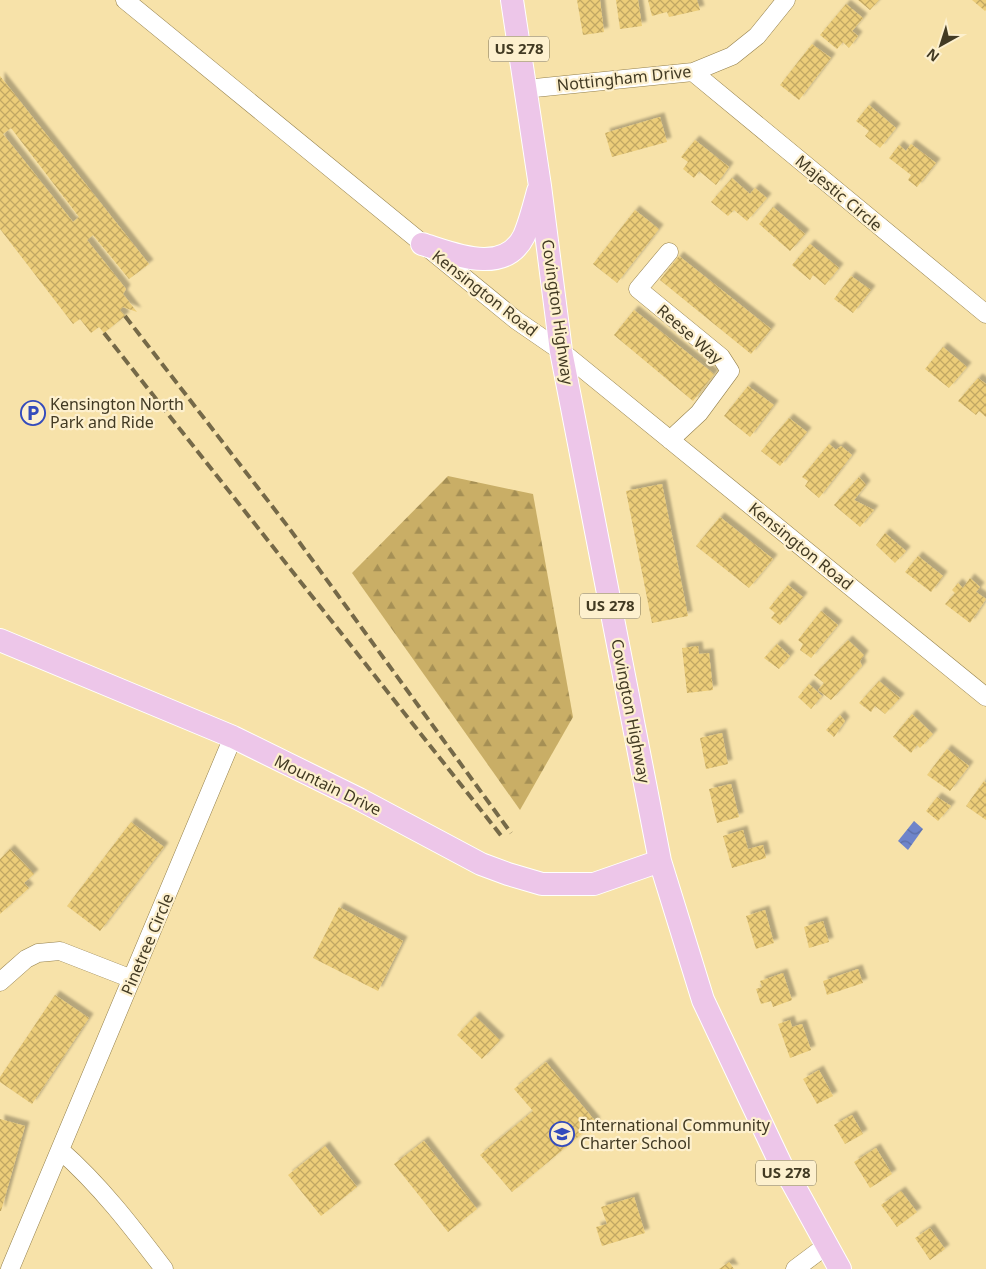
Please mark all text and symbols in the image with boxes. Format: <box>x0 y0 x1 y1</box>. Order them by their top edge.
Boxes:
north arrow <box>916 20 966 70</box>
road number: US 278 <box>489 36 549 62</box>
text: N <box>922 45 943 66</box>
street label: Nottingham Drive <box>556 60 692 96</box>
street label: Majestic Circle <box>791 150 887 236</box>
street label: Covington Highway <box>537 238 579 387</box>
street label: Kensington Road <box>428 245 542 341</box>
street label: Reese Way <box>652 299 728 369</box>
place label: Kensington North Park and Ride <box>50 393 184 433</box>
parking icon: Kensington North Park and Ride <box>20 400 46 426</box>
street label: Kensington Road <box>744 497 858 595</box>
road number: US 278 <box>580 594 640 618</box>
street label: Covington Highway <box>606 637 656 786</box>
street label: Mountain Drive <box>271 750 385 820</box>
street label: Pinetree Circle <box>116 890 178 998</box>
place label: International Community Charter School <box>580 1114 771 1154</box>
school or university icon: International Community Charter School <box>549 1121 575 1147</box>
road number: US 278 <box>756 1160 816 1186</box>

